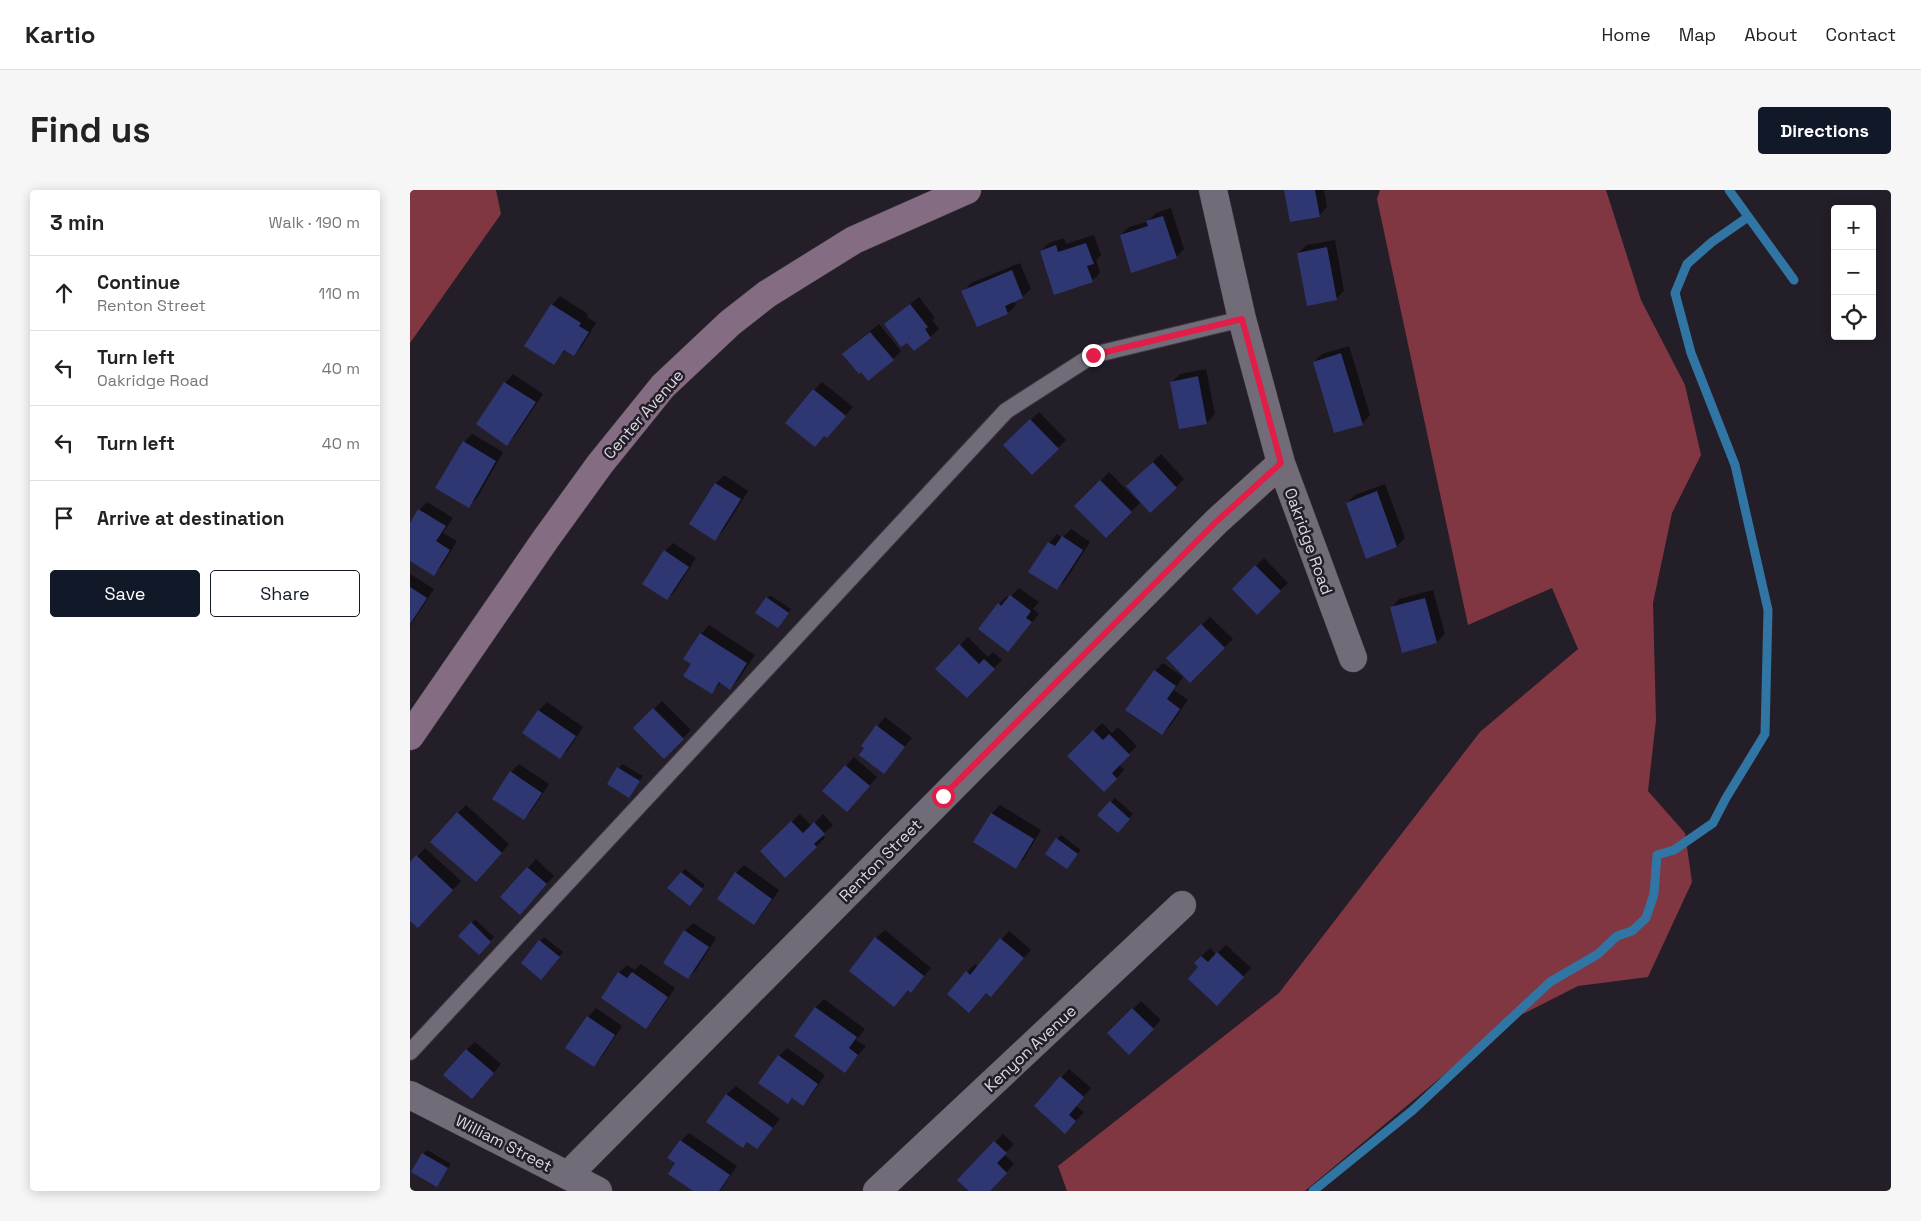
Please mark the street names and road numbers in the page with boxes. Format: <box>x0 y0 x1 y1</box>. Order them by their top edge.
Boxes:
street label: Center Avenue <box>599 365 688 464</box>
street label: Oakridge Road <box>1280 485 1338 597</box>
street label: Renton Street <box>834 814 926 906</box>
street label: Kenyon Avenue <box>980 1000 1081 1096</box>
street label: William Street <box>452 1110 556 1177</box>

